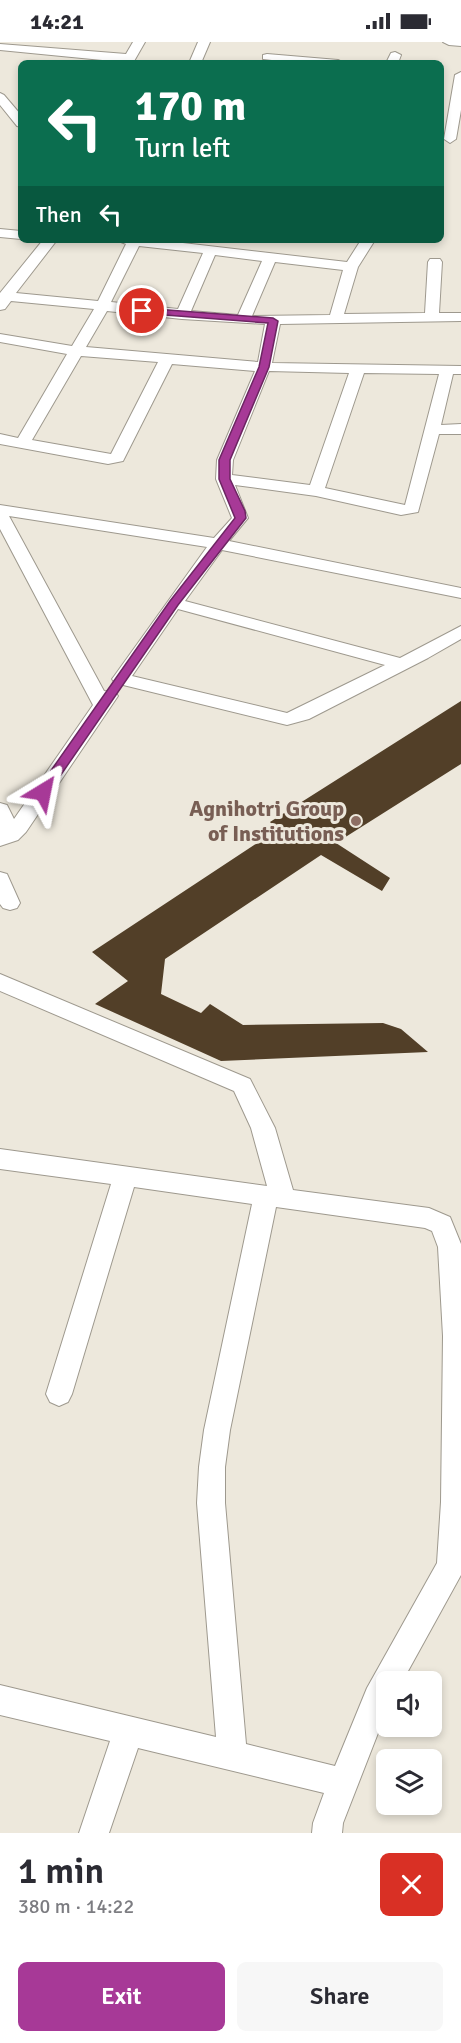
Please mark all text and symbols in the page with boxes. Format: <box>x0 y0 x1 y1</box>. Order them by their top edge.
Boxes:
text: 14:21 <box>30 8 84 35</box>
text: 170 m <box>135 81 246 132</box>
icon: left <box>36 84 114 162</box>
text: Turn left <box>135 132 230 165</box>
icon: left <box>94 198 127 231</box>
text: Then <box>36 201 82 228</box>
pin <box>116 285 167 336</box>
icon: arrive <box>125 294 158 327</box>
position arrow <box>11 760 75 824</box>
place label: Agnihotri Group of Institutions <box>189 795 344 847</box>
marker: Agnihotri Group of Institutions <box>349 814 363 828</box>
map controls <box>376 1671 442 1815</box>
button: sound <box>376 1671 442 1737</box>
button: layers <box>376 1749 442 1815</box>
text: 1 min <box>18 1849 104 1894</box>
button: close <box>380 1853 443 1916</box>
text: 380 m · 14:22 <box>18 1894 134 1919</box>
button: Exit <box>18 1962 225 2031</box>
button: Share <box>237 1962 443 2031</box>

